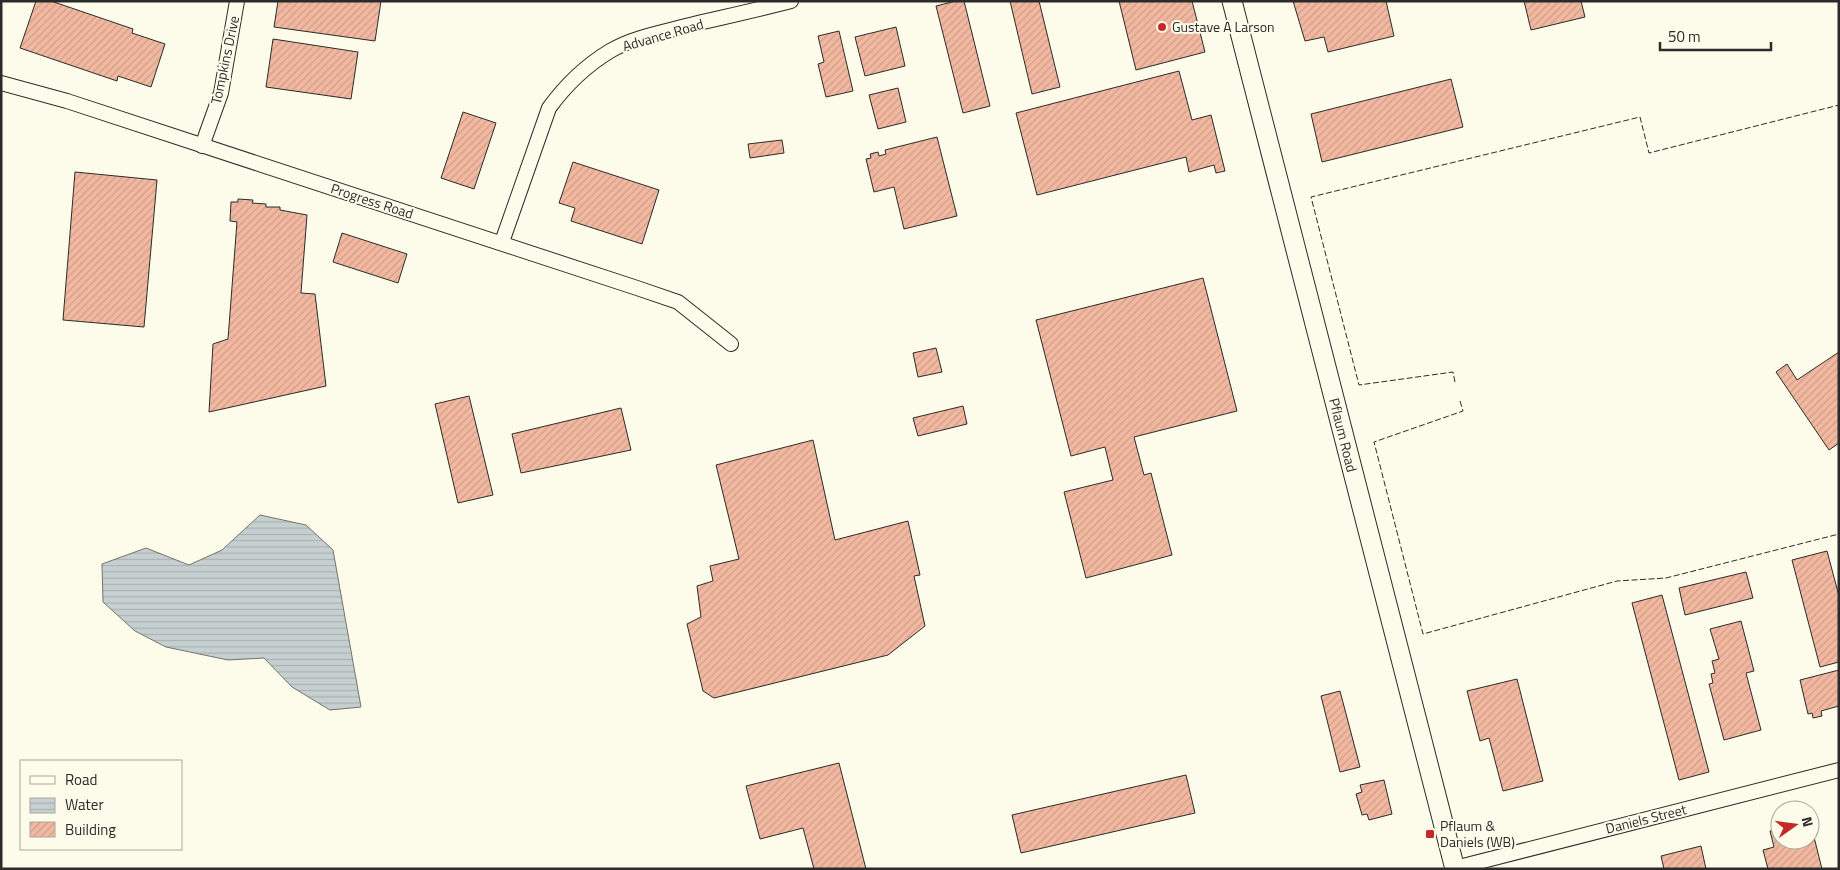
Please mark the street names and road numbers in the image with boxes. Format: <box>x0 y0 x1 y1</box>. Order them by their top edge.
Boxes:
street label: Advance Road <box>620 13 706 56</box>
street label: Tompkins Drive <box>205 14 244 106</box>
street label: Progress Road <box>328 177 416 224</box>
street label: Pflaum Road <box>1324 396 1363 474</box>
street label: Daniels Street <box>1603 798 1689 839</box>

